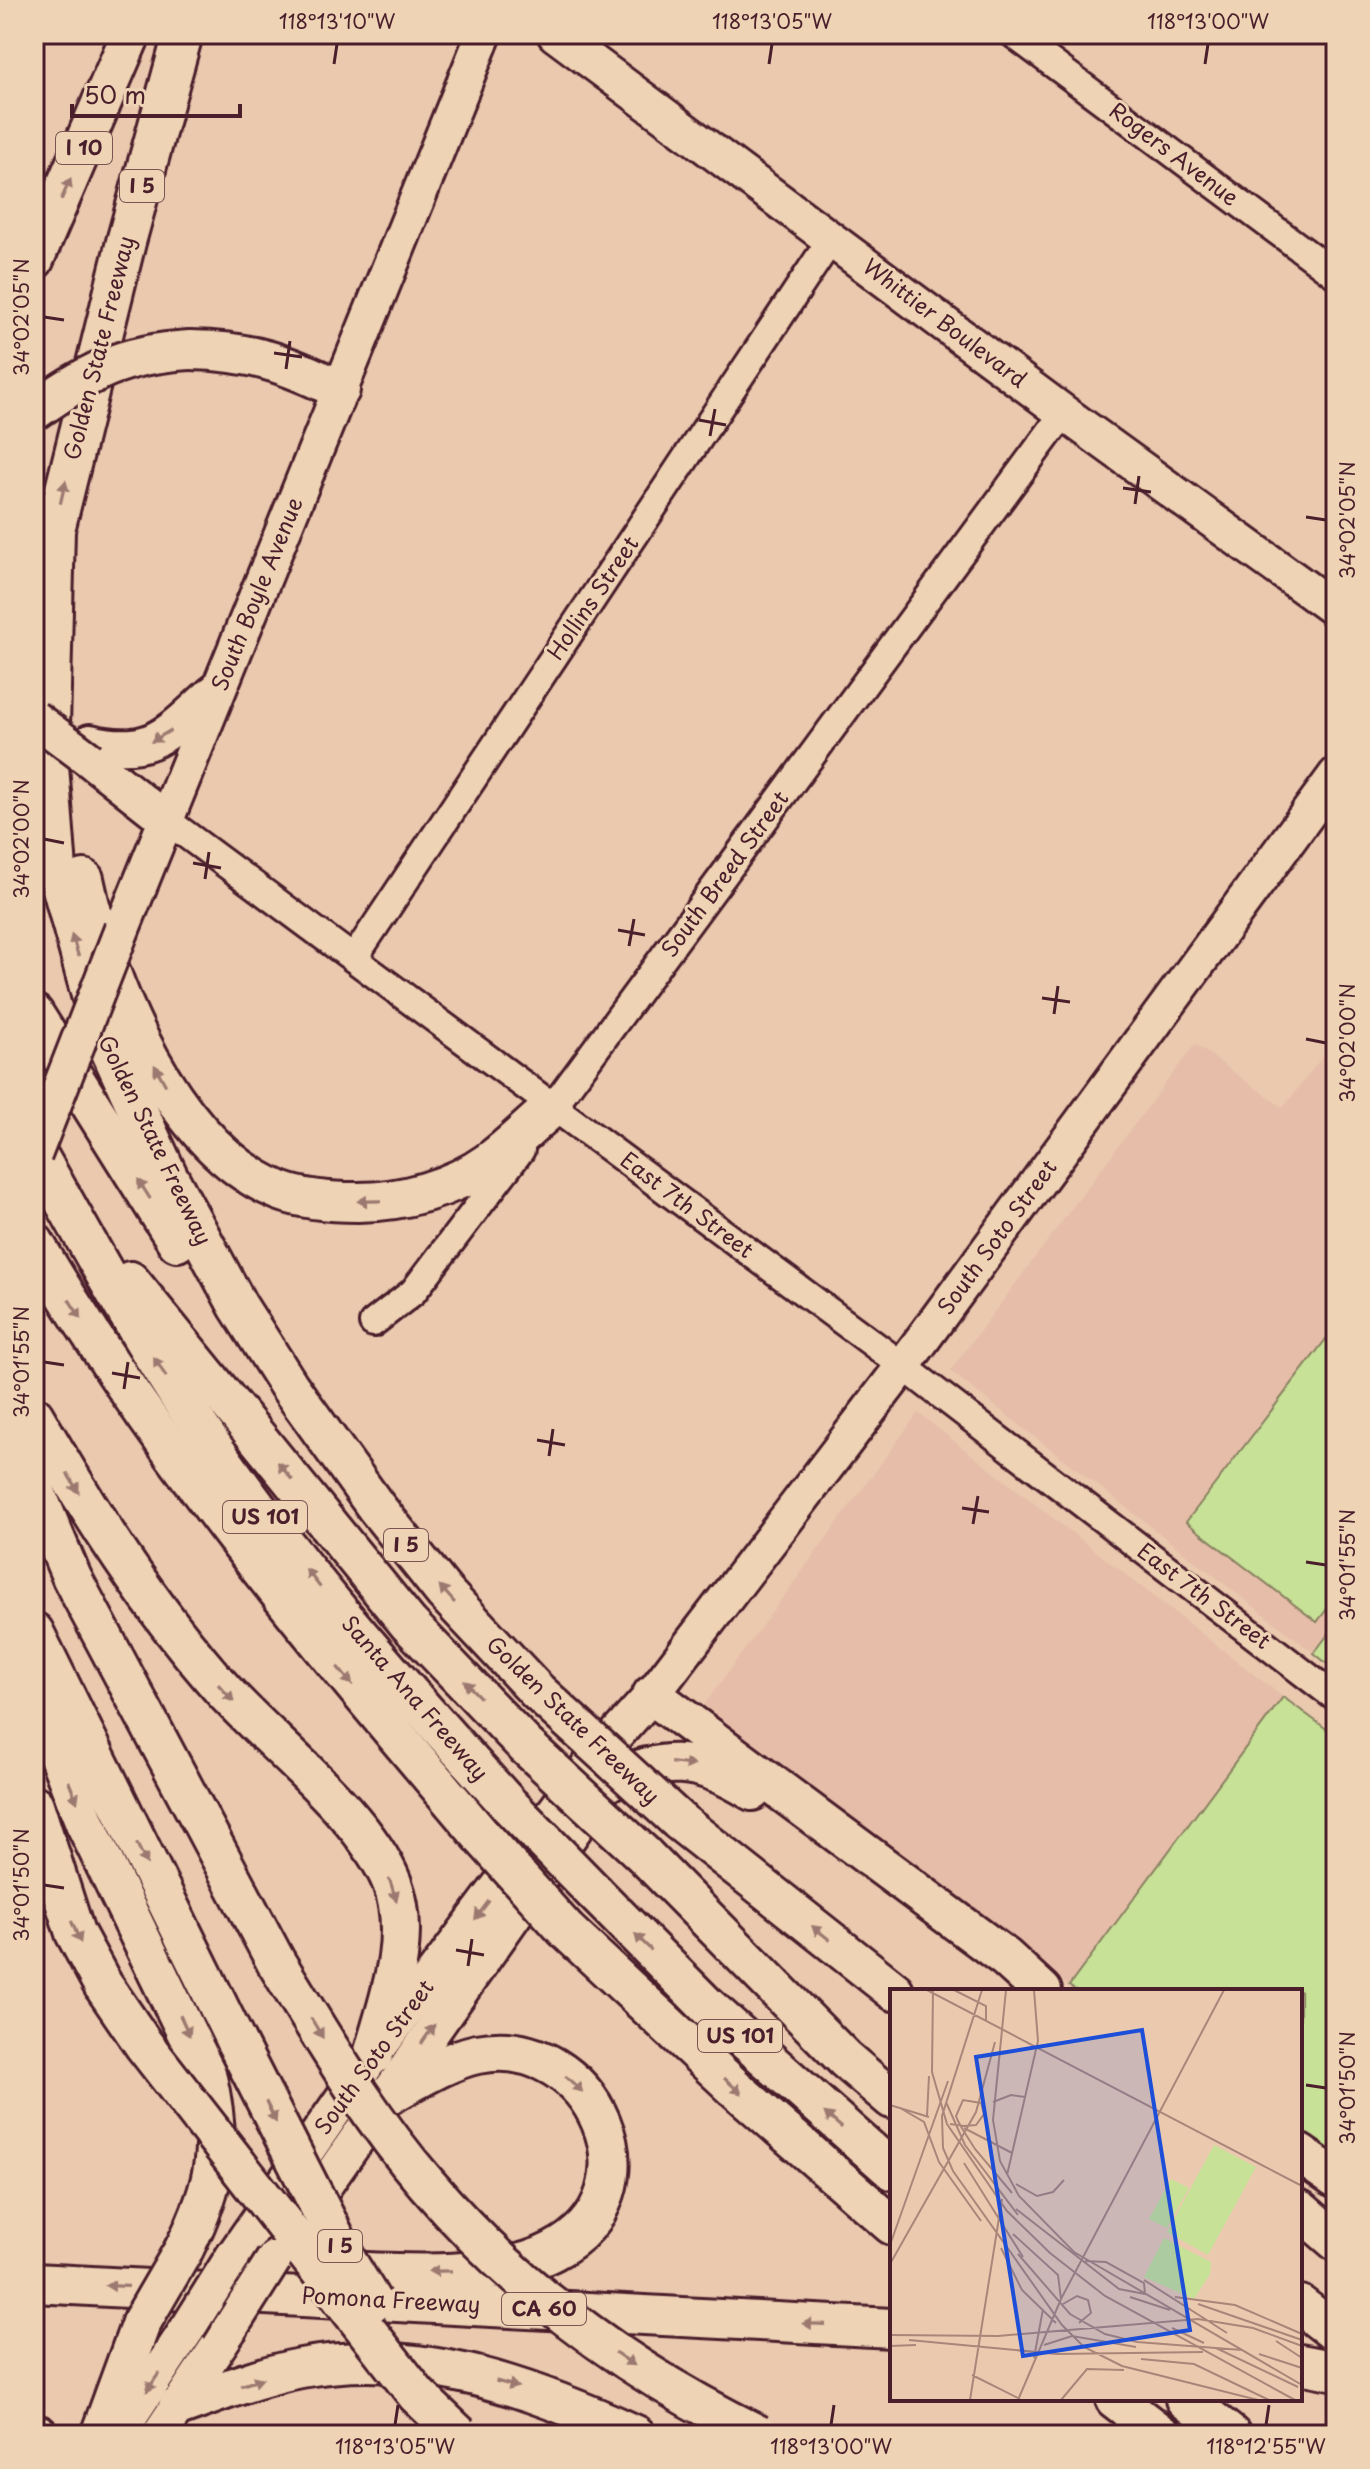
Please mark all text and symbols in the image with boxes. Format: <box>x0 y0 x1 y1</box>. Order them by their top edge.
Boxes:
text: 118°13'10"W <box>279 6 396 36</box>
text: 118°13'05"W <box>712 6 833 36</box>
text: 118°13'00"W <box>1147 6 1269 36</box>
scale bar <box>72 68 240 118</box>
text: 50 m <box>84 76 146 112</box>
street label: Rogers Avenue <box>1103 93 1247 212</box>
road number: I 10 <box>56 132 112 164</box>
road number: I 5 <box>120 170 164 202</box>
one-way arrow <box>59 177 73 201</box>
street label: Golden State Freeway <box>54 232 141 463</box>
street label: Whittier Boulevard <box>857 249 1035 394</box>
text: 34°02'05"N <box>6 258 36 376</box>
text: 34°02'05"N <box>1332 461 1362 579</box>
one-way arrow <box>57 480 70 505</box>
street label: South Boyle Avenue <box>202 492 309 695</box>
street label: Hollins Street <box>538 528 646 666</box>
one-way arrow <box>150 728 172 742</box>
text: 34°02'00"N <box>6 779 36 899</box>
street label: South Breed Street <box>652 783 796 963</box>
one-way arrow <box>68 932 81 956</box>
text: 34°02'00"N <box>1332 983 1362 1103</box>
street label: Golden State Freeway <box>91 1029 222 1250</box>
one-way arrow <box>153 1064 167 1087</box>
street label: East 7th Street <box>614 1143 762 1265</box>
street label: South Soto Street <box>928 1151 1064 1321</box>
one-way arrow <box>136 1179 151 1200</box>
one-way arrow <box>356 1195 381 1208</box>
one-way arrow <box>67 1298 82 1319</box>
text: 34°01'55"N <box>6 1306 36 1418</box>
one-way arrow <box>154 1356 168 1378</box>
one-way arrow <box>277 1461 294 1481</box>
one-way arrow <box>66 1472 80 1495</box>
road number: US 101 <box>223 1501 307 1533</box>
text: 34°01'55"N <box>1332 1509 1362 1621</box>
road number: I 5 <box>384 1529 428 1561</box>
street label: East 7th Street <box>1131 1534 1279 1656</box>
one-way arrow <box>305 1568 321 1588</box>
one-way arrow <box>439 1584 456 1604</box>
street label: Santa Ana Freeway <box>335 1607 497 1787</box>
street label: Golden State Freeway <box>480 1627 668 1811</box>
one-way arrow <box>336 1665 353 1685</box>
one-way arrow <box>464 1680 482 1699</box>
one-way arrow <box>217 1683 235 1702</box>
one-way arrow <box>670 1758 695 1771</box>
one-way arrow <box>67 1780 80 1804</box>
text: 34°01'50"N <box>6 1828 36 1942</box>
one-way arrow <box>135 1842 148 1865</box>
one-way arrow <box>387 1878 399 1902</box>
one-way arrow <box>474 1899 490 1920</box>
one-way arrow <box>70 1920 83 1944</box>
one-way arrow <box>811 1926 831 1942</box>
one-way arrow <box>634 1933 653 1952</box>
street label: South Soto Street <box>305 1971 441 2141</box>
inset map <box>890 1989 1302 2401</box>
one-way arrow <box>178 2014 192 2038</box>
one-way arrow <box>309 2017 323 2039</box>
road number: US 101 <box>698 2020 782 2052</box>
one-way arrow <box>420 2023 436 2045</box>
text: 34°01'50"N <box>1332 2031 1362 2145</box>
one-way arrow <box>564 2075 583 2093</box>
one-way arrow <box>723 2076 742 2094</box>
one-way arrow <box>264 2100 278 2123</box>
one-way arrow <box>823 2111 842 2129</box>
road number: I 5 <box>318 2230 362 2262</box>
one-way arrow <box>427 2264 452 2277</box>
street label: Pomona Freeway <box>301 2277 481 2320</box>
one-way arrow <box>104 2280 129 2293</box>
road number: CA 60 <box>502 2293 586 2325</box>
one-way arrow <box>801 2318 826 2331</box>
one-way arrow <box>614 2351 635 2366</box>
one-way arrow <box>145 2371 160 2392</box>
one-way arrow <box>241 2375 265 2388</box>
one-way arrow <box>496 2378 520 2391</box>
text: 118°13'05"W <box>335 2431 456 2461</box>
text: 118°13'00"W <box>770 2431 892 2461</box>
text: 118°12'55"W <box>1206 2431 1326 2461</box>

